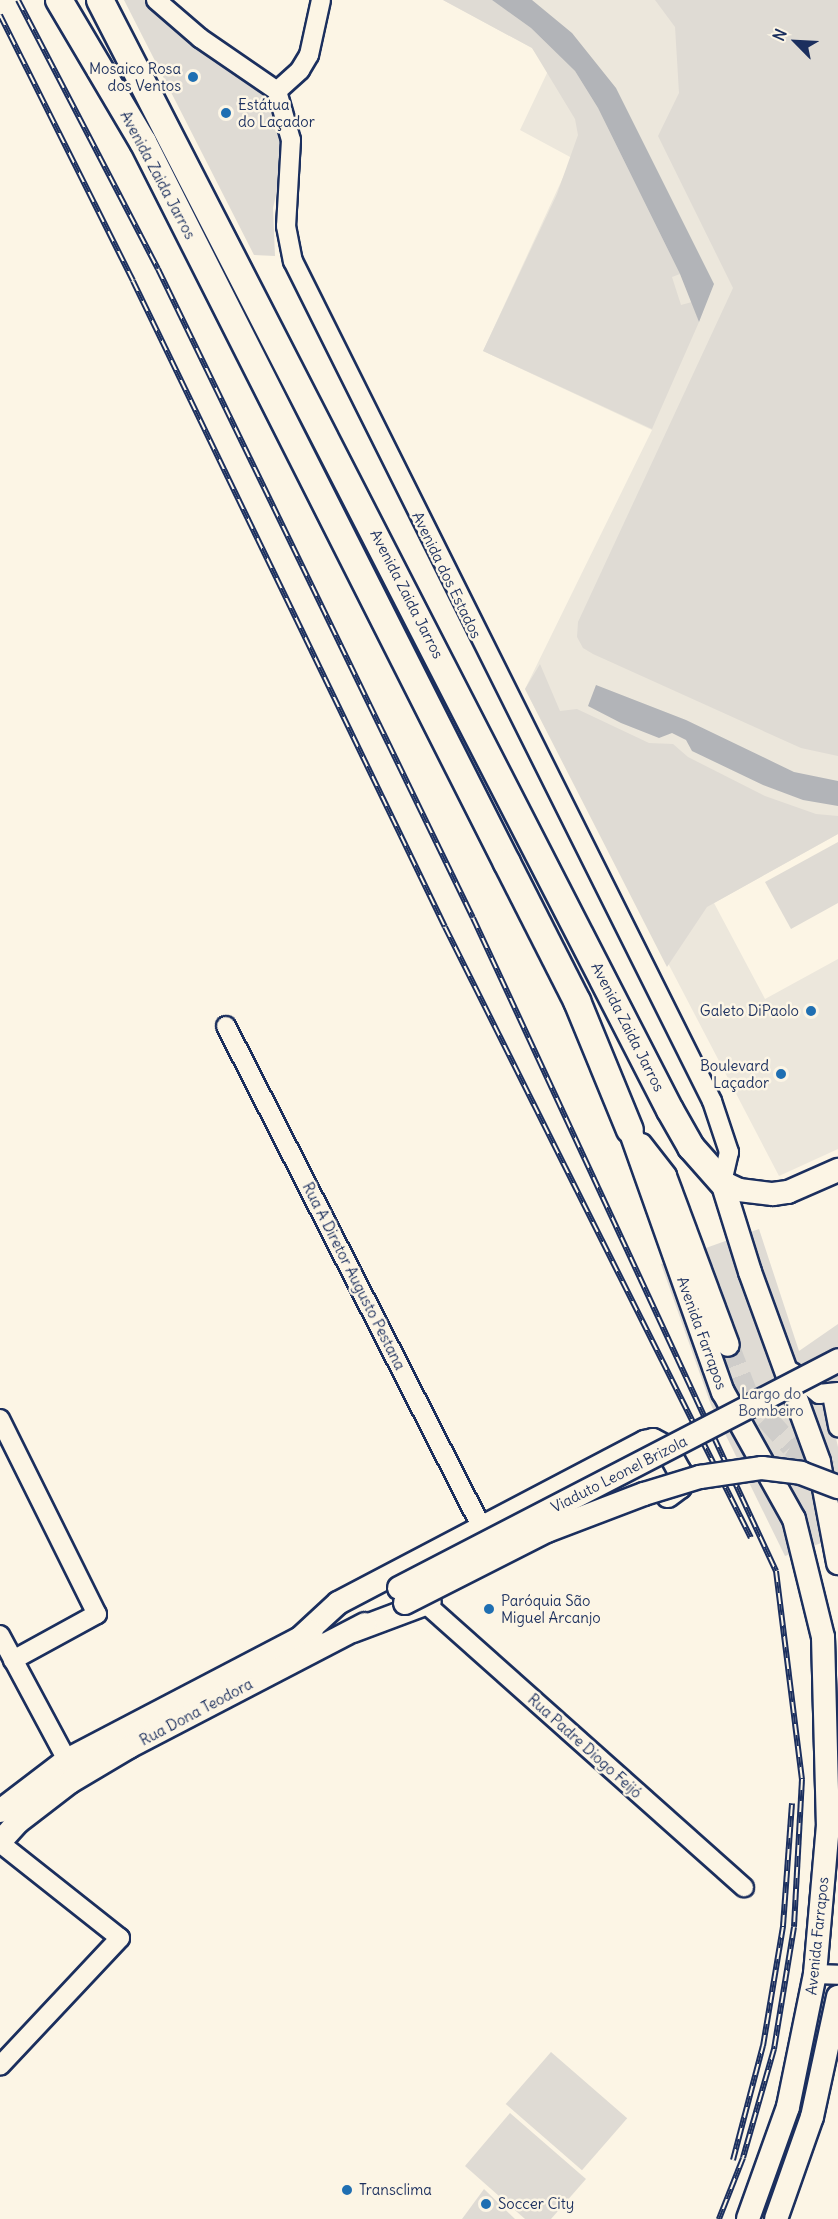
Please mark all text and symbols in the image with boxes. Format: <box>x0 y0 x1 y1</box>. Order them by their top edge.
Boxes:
north arrow <box>766 12 826 72</box>
text: N <box>768 26 791 44</box>
place label: Mosaico Rosa dos Ventos <box>89 59 181 94</box>
marker: Mosaico Rosa dos Ventos <box>186 70 200 84</box>
place label: Estátua do Laçador <box>238 95 315 130</box>
marker: Estátua do Laçador <box>219 106 233 120</box>
street label: Avenida Zaida Jarros <box>117 108 199 242</box>
street label: Avenida dos Estados <box>408 509 486 641</box>
street label: Avenida Zaida Jarros <box>367 526 447 662</box>
street label: Avenida Zaida Jarros <box>588 959 668 1095</box>
place label: Galeto DiPaolo <box>700 1002 799 1020</box>
marker: Galeto DiPaolo <box>804 1004 818 1018</box>
place label: Boulevard Laçador <box>700 1056 769 1091</box>
marker: Boulevard Laçador <box>774 1067 788 1081</box>
street label: Rua A Diretor Augusto Pestana <box>299 1179 409 1373</box>
street label: Avenida Farrapos <box>673 1274 731 1392</box>
park label: Largo do Bombeiro <box>738 1384 804 1419</box>
street label: Viaduto Leonel Brizola <box>548 1432 690 1516</box>
place label: Paróquia São Miguel Arcanjo <box>501 1591 601 1626</box>
marker: Paróquia São Miguel Arcanjo <box>482 1602 496 1616</box>
street label: Rua Dona Teodora <box>136 1675 256 1749</box>
street label: Rua Padre Diogo Feijó <box>524 1690 646 1802</box>
street label: Avenida Farrapos <box>802 1876 832 1996</box>
place label: Transclima <box>359 2181 432 2199</box>
marker: Transclima <box>340 2183 354 2197</box>
place label: Soccer City <box>498 2195 574 2213</box>
marker: Soccer City <box>479 2197 493 2211</box>

